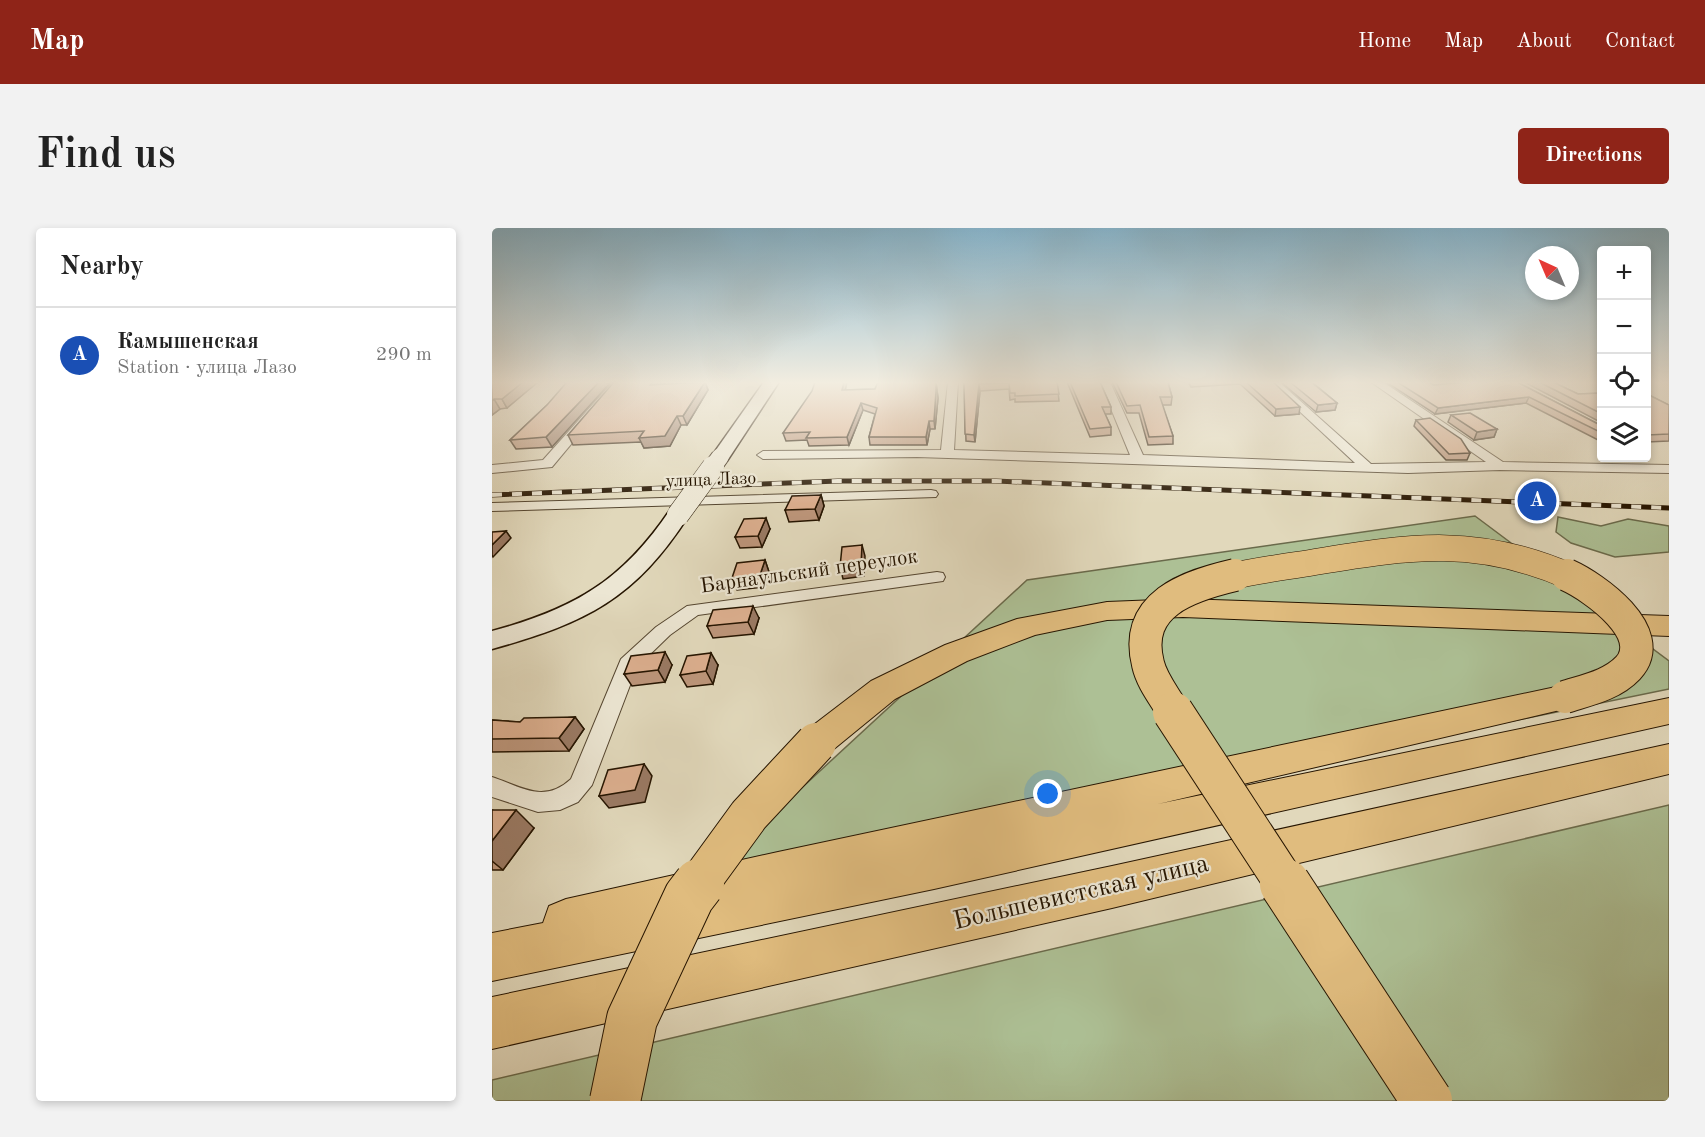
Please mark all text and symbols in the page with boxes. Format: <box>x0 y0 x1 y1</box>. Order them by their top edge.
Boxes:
text: Map <box>30 28 84 56</box>
text: Home <box>1358 31 1411 52</box>
text: Map <box>1444 31 1483 52</box>
text: About <box>1516 31 1572 52</box>
text: Contact <box>1605 31 1675 52</box>
button: Directions <box>1518 128 1669 184</box>
text: Find us <box>36 135 175 177</box>
north arrow <box>1525 246 1579 300</box>
map controls <box>1597 246 1651 462</box>
button: + <box>1597 246 1651 300</box>
text: Nearby <box>60 254 144 280</box>
button: − <box>1597 300 1651 354</box>
text: Камышенская <box>117 331 259 353</box>
text: A <box>72 345 87 365</box>
text: 290 m <box>376 345 432 365</box>
button: locate <box>1597 354 1651 408</box>
text: Station · улица Лазо <box>117 358 297 378</box>
button: layers <box>1597 408 1651 462</box>
street label: улица Лазо <box>665 469 757 491</box>
pin: A <box>1518 478 1556 524</box>
street label: Барнаульский переулок <box>699 546 920 598</box>
your location <box>1033 779 1062 808</box>
street label: Большевистская улица <box>951 851 1212 935</box>

